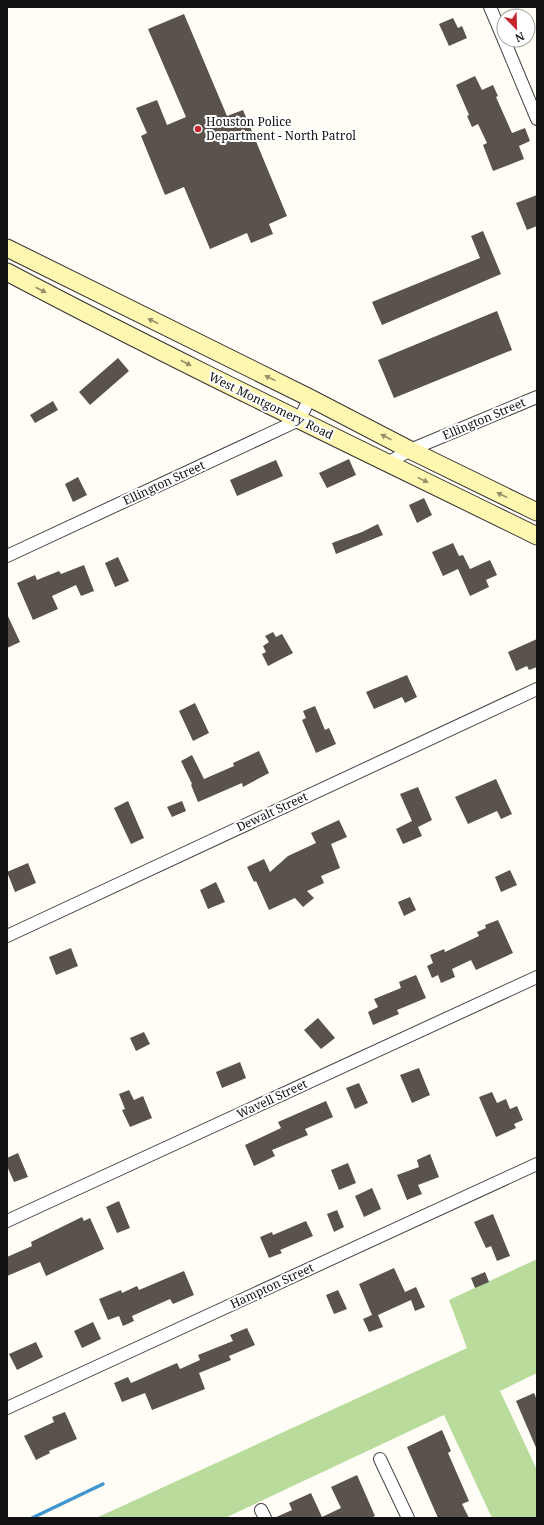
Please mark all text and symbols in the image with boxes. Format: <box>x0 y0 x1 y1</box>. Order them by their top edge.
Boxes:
north arrow <box>496 8 536 48</box>
text: N <box>513 29 527 46</box>
place label: Houston Police Department - North Patrol <box>206 113 356 144</box>
marker: Houston Police Department - North Patrol <box>193 124 203 134</box>
one-way arrow <box>36 287 47 293</box>
one-way arrow <box>147 318 159 324</box>
one-way arrow <box>180 360 192 366</box>
street label: West Montgomery Road <box>206 368 337 443</box>
one-way arrow <box>264 375 276 381</box>
street label: Ellington Street <box>440 393 528 444</box>
one-way arrow <box>380 434 391 440</box>
street label: Ellington Street <box>120 456 207 509</box>
one-way arrow <box>417 477 429 483</box>
one-way arrow <box>496 492 508 498</box>
street label: Dewalt Street <box>233 788 310 835</box>
street label: Wavell Street <box>234 1075 310 1122</box>
street label: Hampton Street <box>227 1259 316 1312</box>

